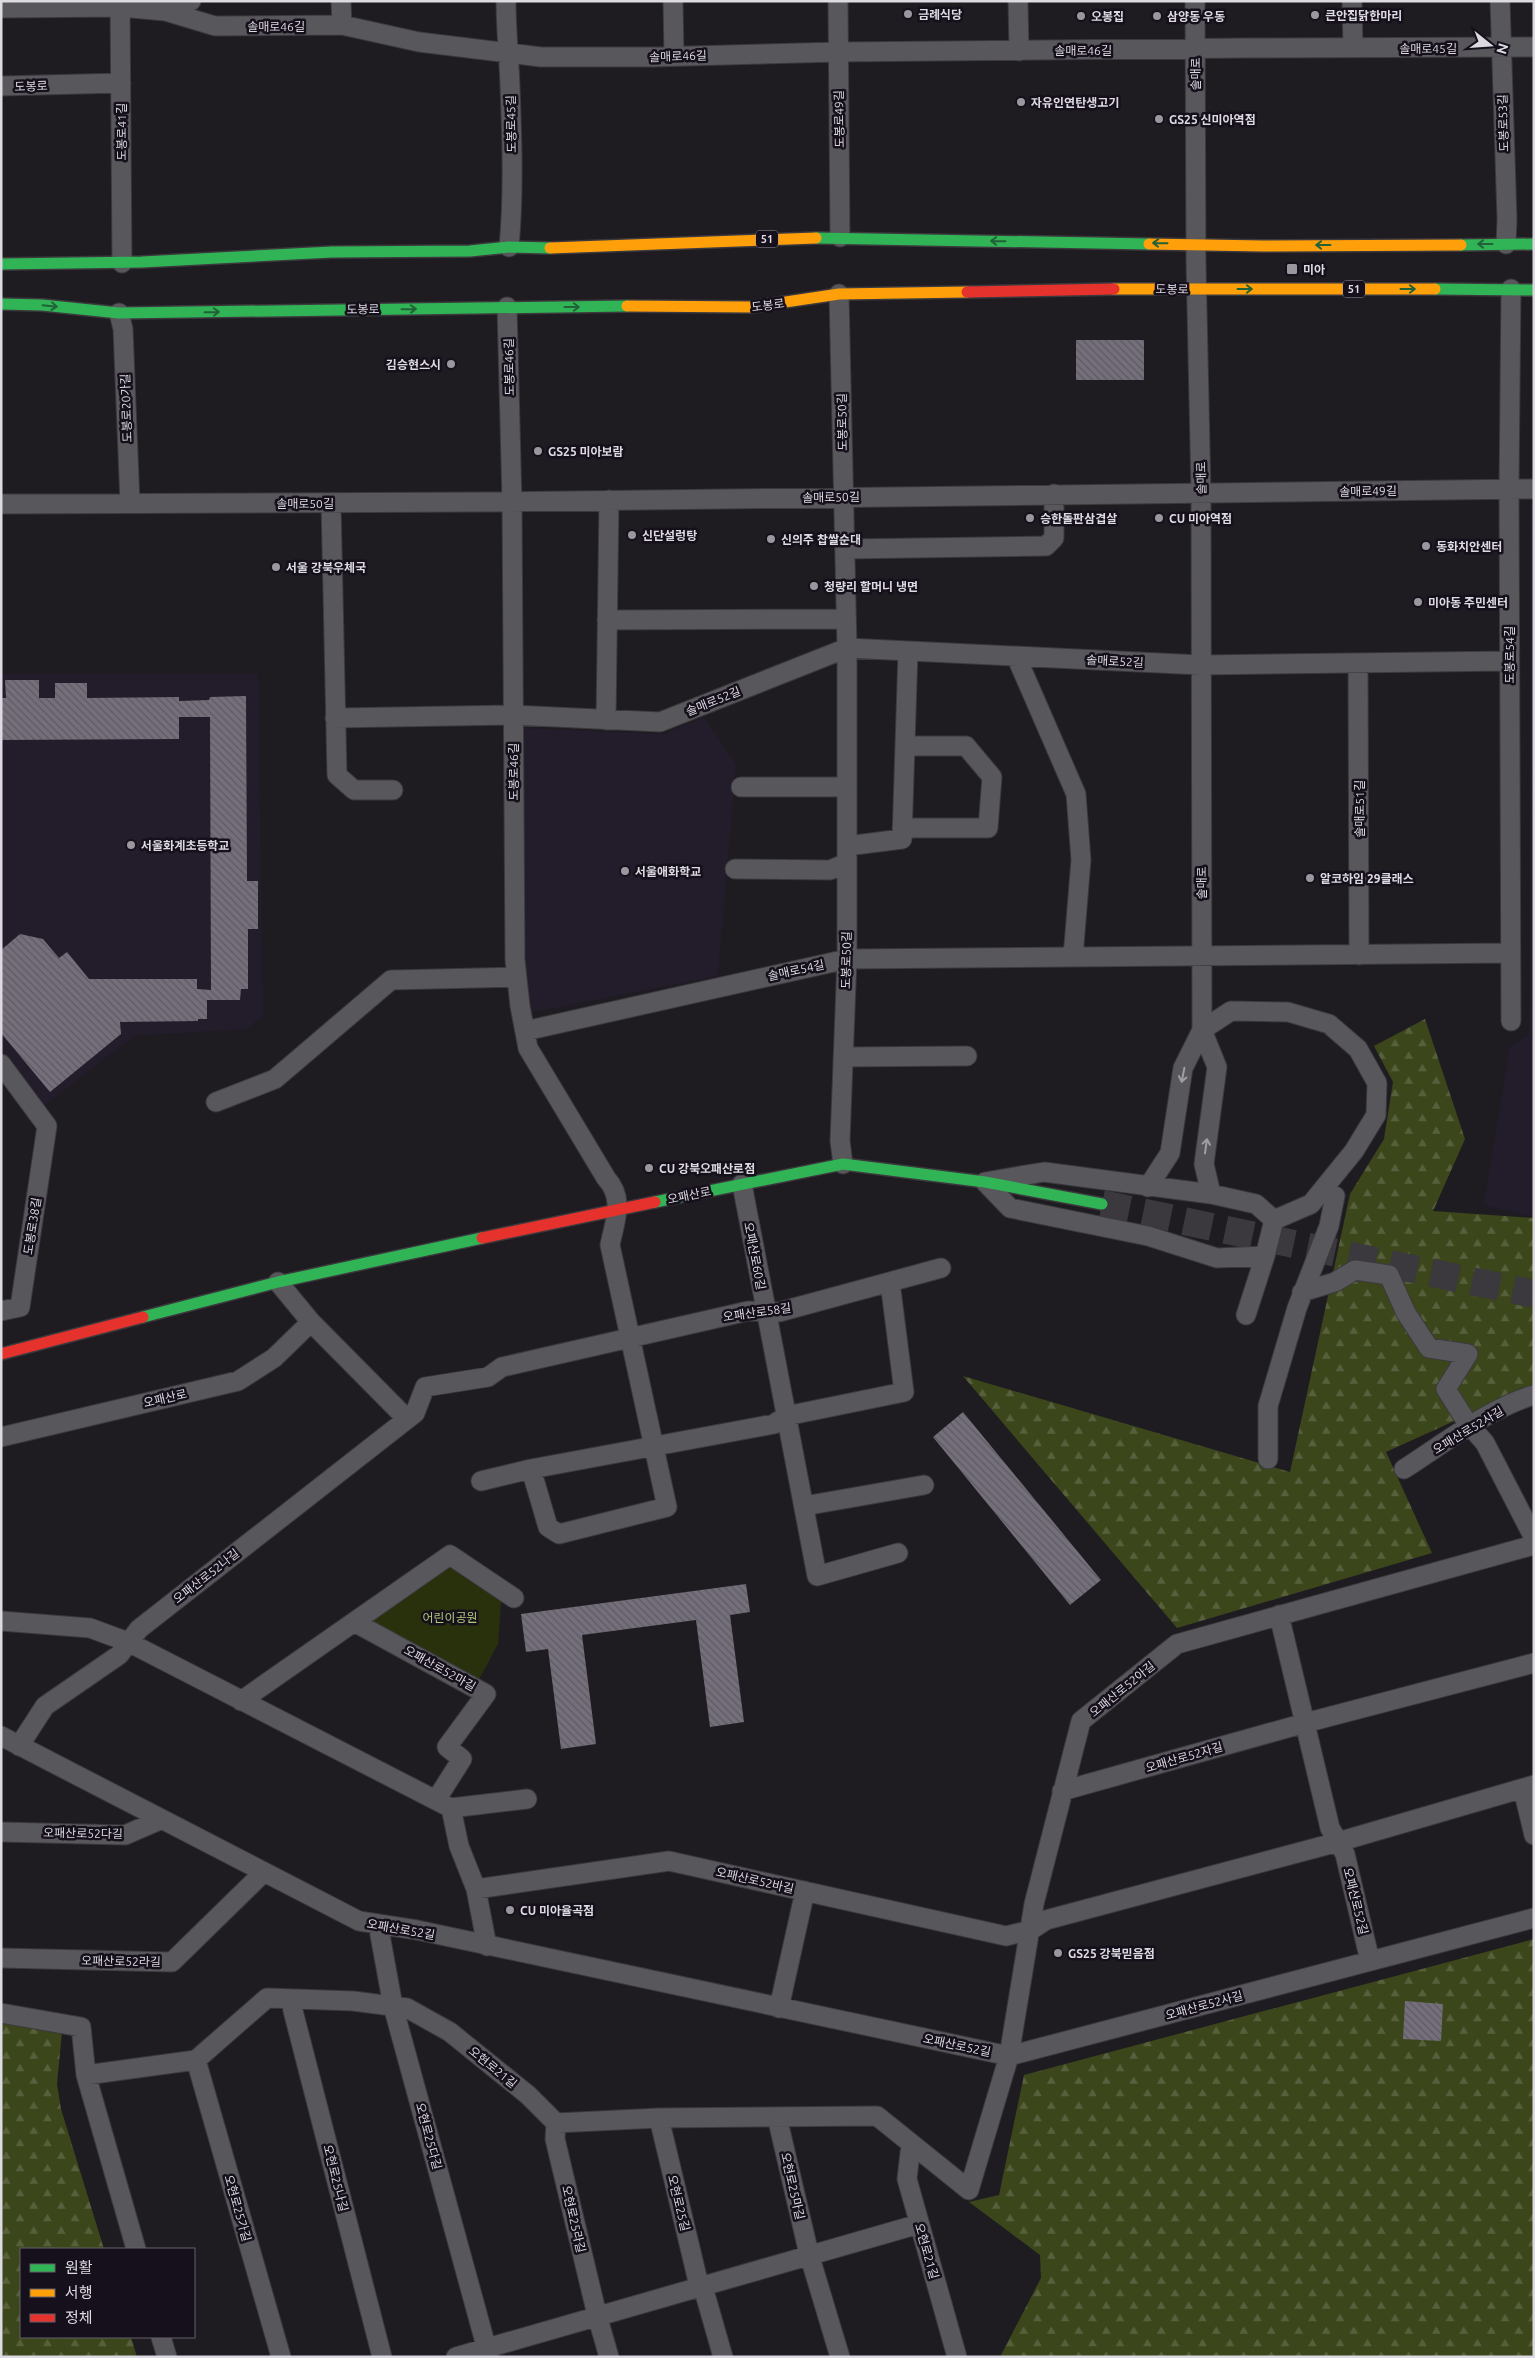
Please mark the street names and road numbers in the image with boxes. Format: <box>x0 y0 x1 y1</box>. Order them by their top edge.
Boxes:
street label: 솔매로46길 <box>247 20 305 33</box>
street label: 솔매로45길 <box>1399 42 1457 55</box>
street label: 솔매로46길 <box>1054 44 1112 57</box>
street label: 솔매로46길 <box>649 48 707 64</box>
street label: 솔매로 <box>1189 57 1202 91</box>
street label: 도봉로 <box>14 79 48 93</box>
street label: 도봉로49길 <box>832 90 846 148</box>
street label: 도봉로53길 <box>1495 94 1511 152</box>
street label: 도봉로45길 <box>504 95 518 153</box>
street label: 도봉로41길 <box>115 103 128 161</box>
road number: 51 <box>756 230 778 248</box>
road number: 51 <box>1343 280 1365 298</box>
street label: 도봉로 <box>1155 282 1189 296</box>
street label: 도봉로 <box>751 297 785 313</box>
street label: 도봉로 <box>346 302 380 316</box>
street label: 도봉로46길 <box>502 338 516 396</box>
street label: 도봉로20가길 <box>118 373 134 443</box>
street label: 도봉로50길 <box>835 393 849 451</box>
street label: 솔매로 <box>1194 461 1208 495</box>
street label: 솔매로49길 <box>1339 484 1397 498</box>
street label: 솔매로50길 <box>802 490 860 504</box>
street label: 솔매로50길 <box>276 497 334 510</box>
street label: 도봉로54길 <box>1503 626 1516 684</box>
street label: 솔매로52길 <box>1086 653 1144 669</box>
street label: 솔매로52길 <box>684 684 742 718</box>
street label: 도봉로46길 <box>507 743 520 801</box>
street label: 솔매로51길 <box>1353 780 1366 838</box>
street label: 솔매로 <box>1195 866 1208 900</box>
street label: 도봉로50길 <box>839 931 853 989</box>
street label: 솔매로54길 <box>766 958 826 982</box>
street label: 오패산로 <box>666 1184 712 1206</box>
street label: 도봉로38길 <box>21 1196 43 1256</box>
street label: 오패산로60길 <box>742 1221 768 1291</box>
street label: 오패산로58길 <box>722 1301 792 1323</box>
street label: 오패산로 <box>142 1387 188 1409</box>
street label: 오패산로52사길 <box>1430 1404 1506 1456</box>
street label: 오패산로52나길 <box>171 1546 241 1606</box>
street label: 오패산로52마길 <box>402 1643 478 1693</box>
street label: 오패산로52아길 <box>1087 1659 1157 1719</box>
street label: 오패산로52자길 <box>1144 1740 1224 1774</box>
street label: 오패산로52다길 <box>43 1826 123 1840</box>
street label: 오패산로52바길 <box>715 1865 795 1895</box>
street label: 오패산로52길 <box>1341 1866 1371 1936</box>
street label: 오패산로52길 <box>366 1917 436 1941</box>
street label: 오패산로52라길 <box>81 1954 161 1968</box>
street label: 오패산로52사길 <box>1164 1988 1244 2022</box>
street label: 오패산로52길 <box>922 2031 992 2059</box>
street label: 오현로21길 <box>466 2044 520 2090</box>
street label: 오현로25다길 <box>414 2101 444 2171</box>
street label: 오현로25나길 <box>321 2143 351 2213</box>
street label: 오현로25마길 <box>779 2151 807 2221</box>
street label: 오현로25가길 <box>222 2173 254 2243</box>
street label: 오현로25길 <box>666 2173 692 2233</box>
street label: 오현로25라길 <box>560 2184 588 2254</box>
street label: 오현로21길 <box>913 2221 941 2281</box>

